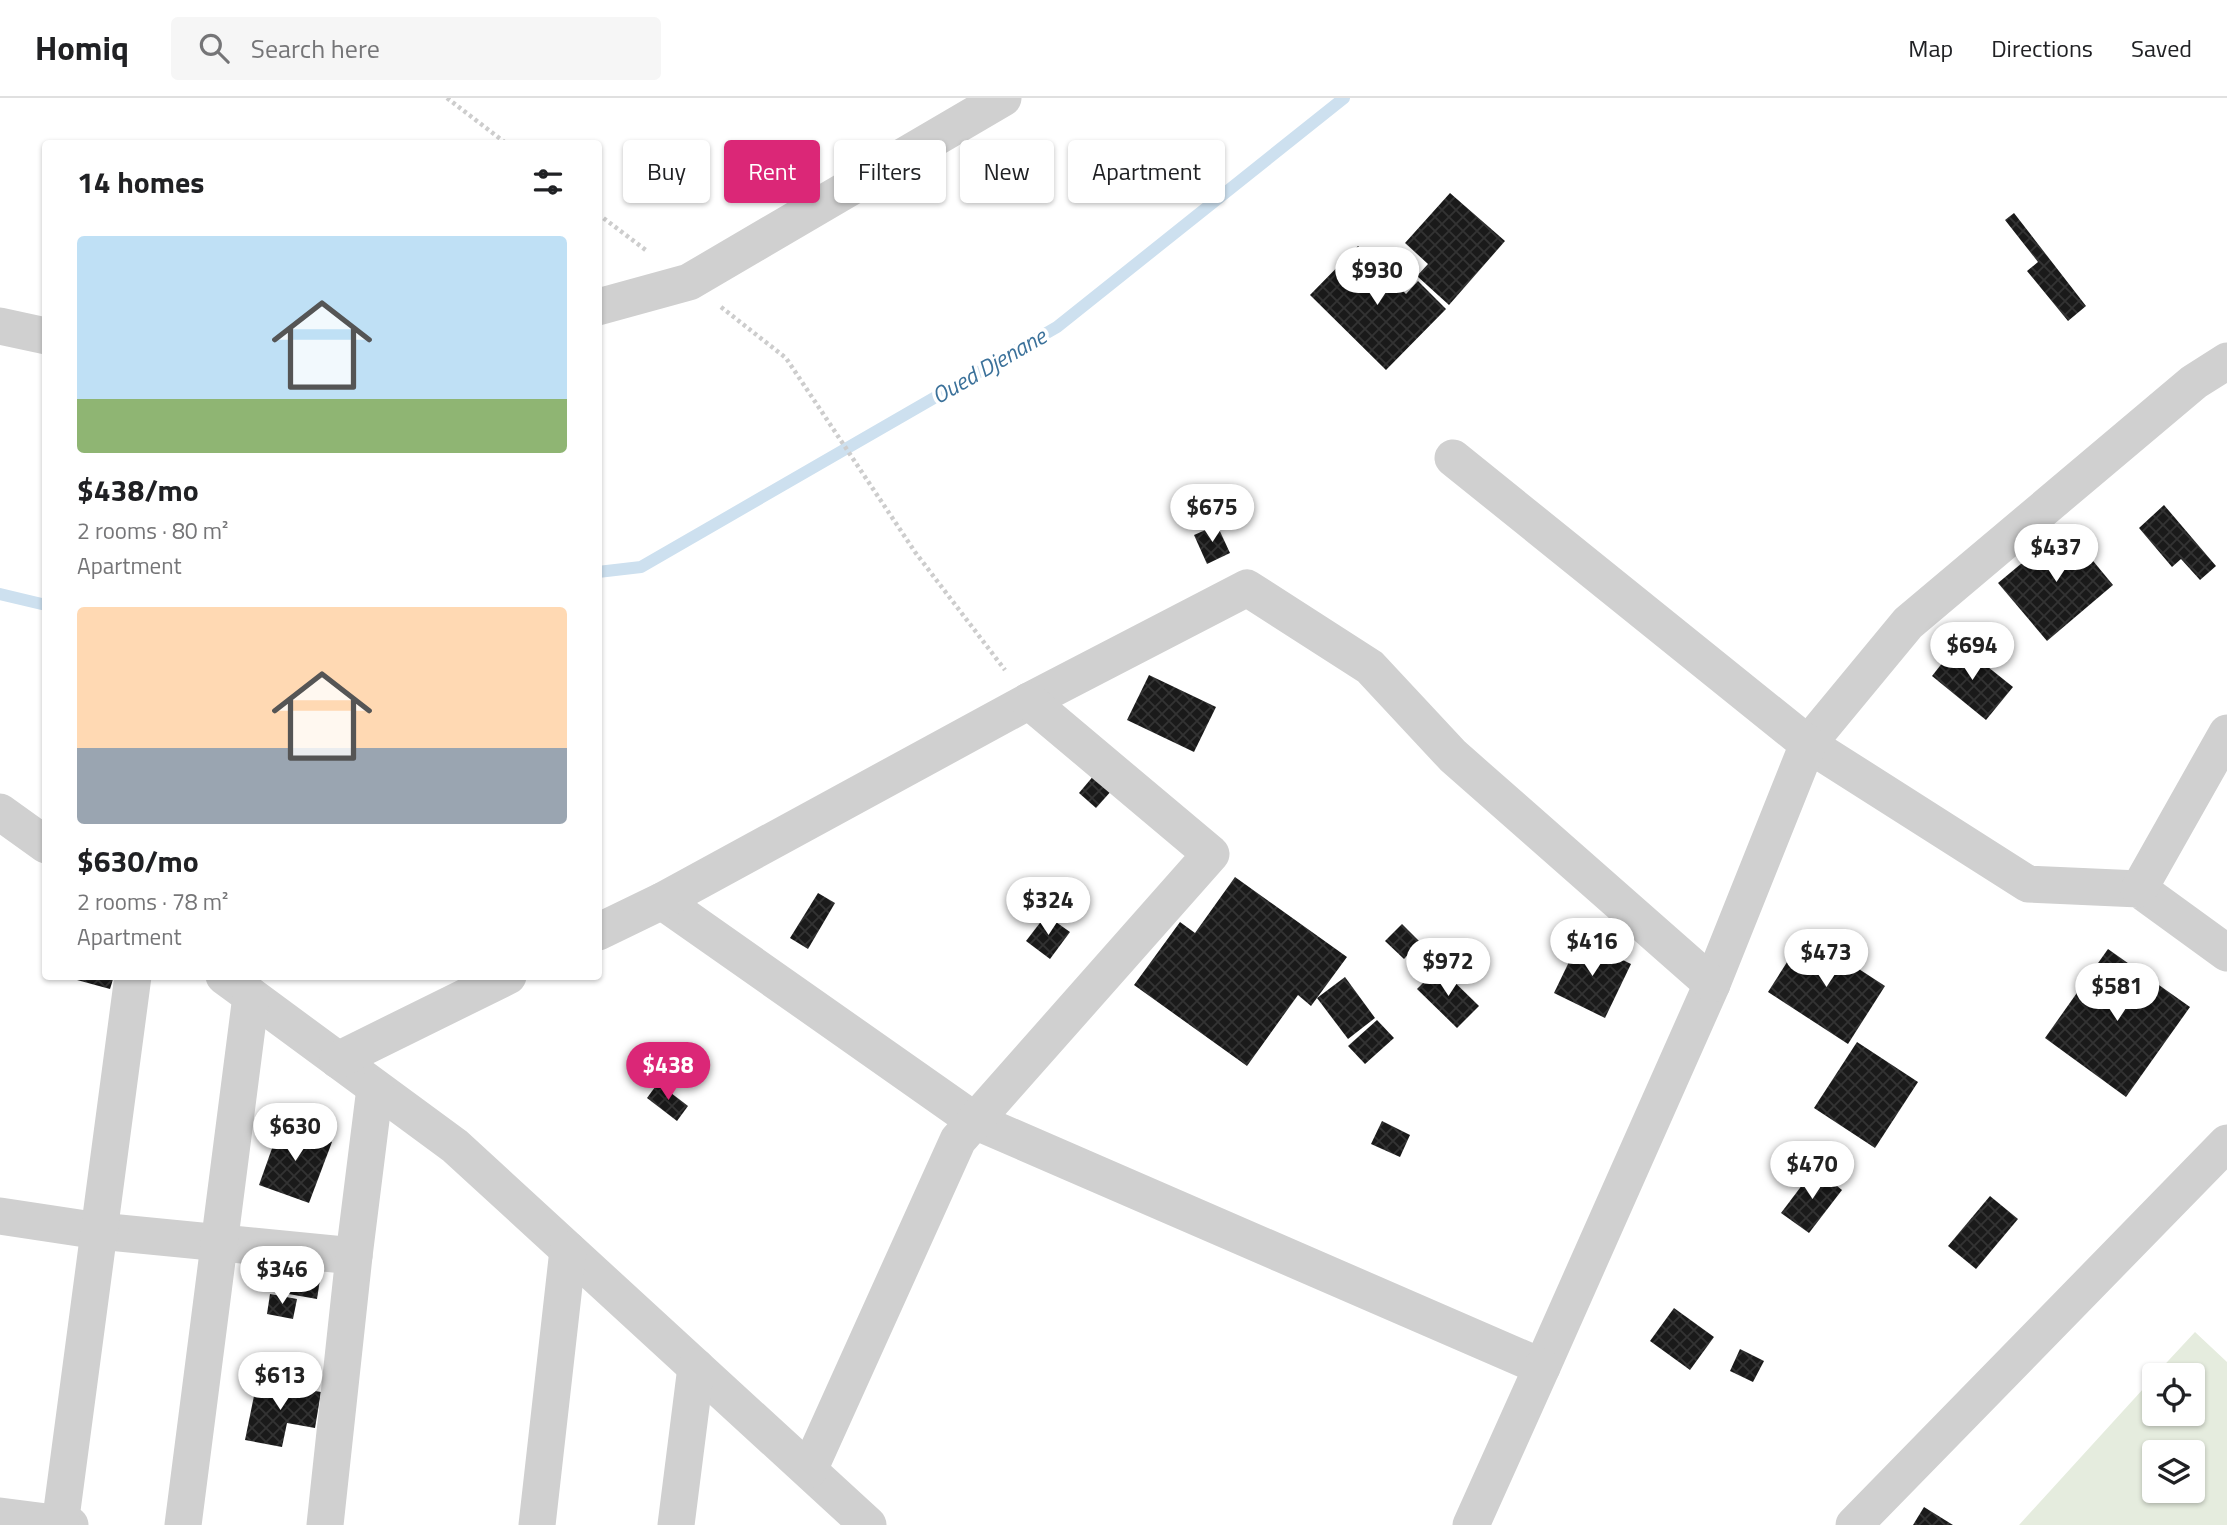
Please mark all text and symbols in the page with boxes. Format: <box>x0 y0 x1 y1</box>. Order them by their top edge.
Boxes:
search box <box>171 17 661 80</box>
text: Homiq <box>35 23 129 73</box>
icon: search <box>195 29 233 67</box>
text: Search here <box>251 29 380 68</box>
text: Map <box>1908 30 1953 66</box>
text: Directions <box>1991 30 2093 66</box>
text: Saved <box>2131 30 2192 66</box>
chip: Buy <box>623 140 710 203</box>
chip: Rent <box>724 140 820 203</box>
chip: Filters <box>834 140 946 203</box>
chip: New <box>960 140 1054 203</box>
chip: Apartment <box>1068 140 1225 203</box>
text: 14 homes <box>77 159 204 205</box>
icon: filters <box>529 163 567 201</box>
pin: $930 <box>1336 248 1418 307</box>
text: $930 <box>1351 252 1403 287</box>
icon: home <box>259 282 385 408</box>
water label: Oued Djenane <box>925 318 1054 413</box>
text: $438/mo <box>77 467 199 513</box>
pin: $675 <box>1171 484 1253 544</box>
text: $675 <box>1186 489 1238 524</box>
text: 2 rooms · 80 m² <box>77 513 228 548</box>
pin: $437 <box>2015 524 2097 584</box>
text: $437 <box>2030 529 2082 564</box>
text: Apartment <box>77 548 182 583</box>
pin: $694 <box>1931 622 2013 682</box>
text: $694 <box>1946 627 1998 662</box>
icon: home <box>259 653 385 779</box>
text: $630/mo <box>77 838 199 884</box>
pin: $324 <box>1007 878 1089 937</box>
text: $324 <box>1022 882 1074 917</box>
text: 2 rooms · 78 m² <box>77 884 228 919</box>
pin: $416 <box>1551 918 1633 978</box>
text: Apartment <box>77 919 182 954</box>
text: $416 <box>1566 923 1618 958</box>
pin: $473 <box>1785 930 1867 989</box>
text: $473 <box>1800 934 1852 969</box>
pin: $972 <box>1407 939 1489 998</box>
text: $972 <box>1422 943 1474 978</box>
pin: $581 <box>2076 964 2158 1023</box>
text: $581 <box>2091 968 2143 1003</box>
pin: $438 <box>627 1042 709 1102</box>
text: $438 <box>642 1047 694 1082</box>
pin: $630 <box>254 1104 336 1163</box>
text: $630 <box>269 1108 321 1143</box>
pin: $470 <box>1771 1142 1853 1201</box>
text: $470 <box>1786 1146 1838 1181</box>
pin: $346 <box>241 1246 323 1306</box>
text: $346 <box>256 1251 308 1286</box>
pin: $613 <box>239 1352 321 1412</box>
text: $613 <box>254 1357 306 1392</box>
map controls <box>2142 1363 2205 1503</box>
button: locate <box>2142 1363 2205 1426</box>
button: layers <box>2142 1440 2205 1503</box>

